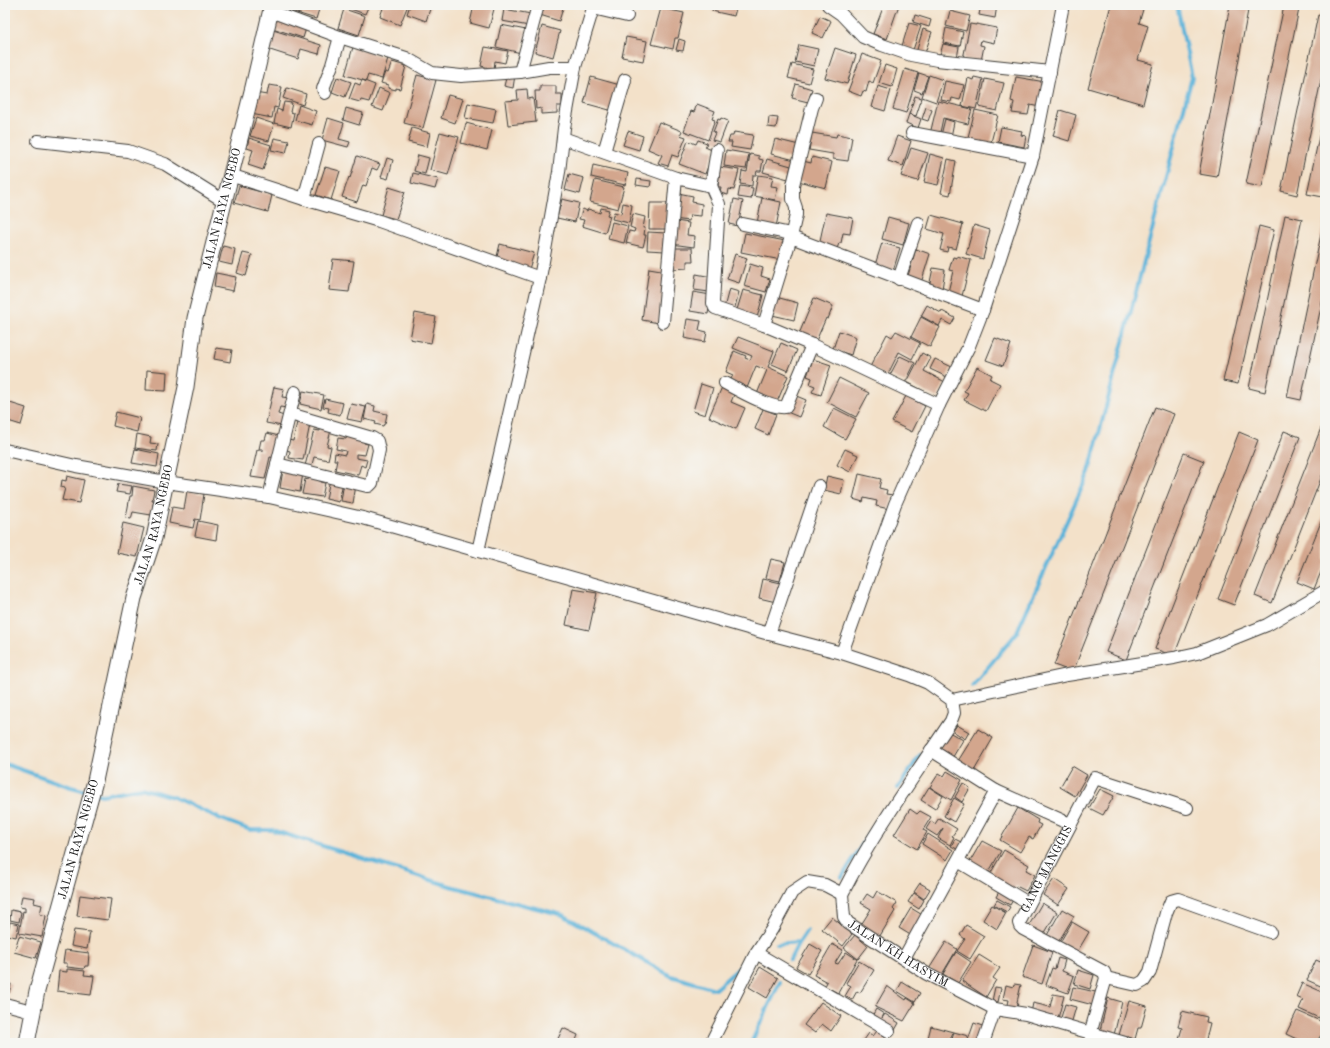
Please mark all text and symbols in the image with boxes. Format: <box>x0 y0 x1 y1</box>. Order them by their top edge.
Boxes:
street label: JALAN RAYA NGEBO <box>202 147 243 270</box>
street label: JALAN RAYA NGEBO <box>133 464 175 586</box>
street label: JALAN RAYA NGEBO <box>57 778 101 901</box>
street label: GANG MANGGIS <box>1019 824 1075 915</box>
street label: JALAN KH HASYIM <box>845 918 950 990</box>

